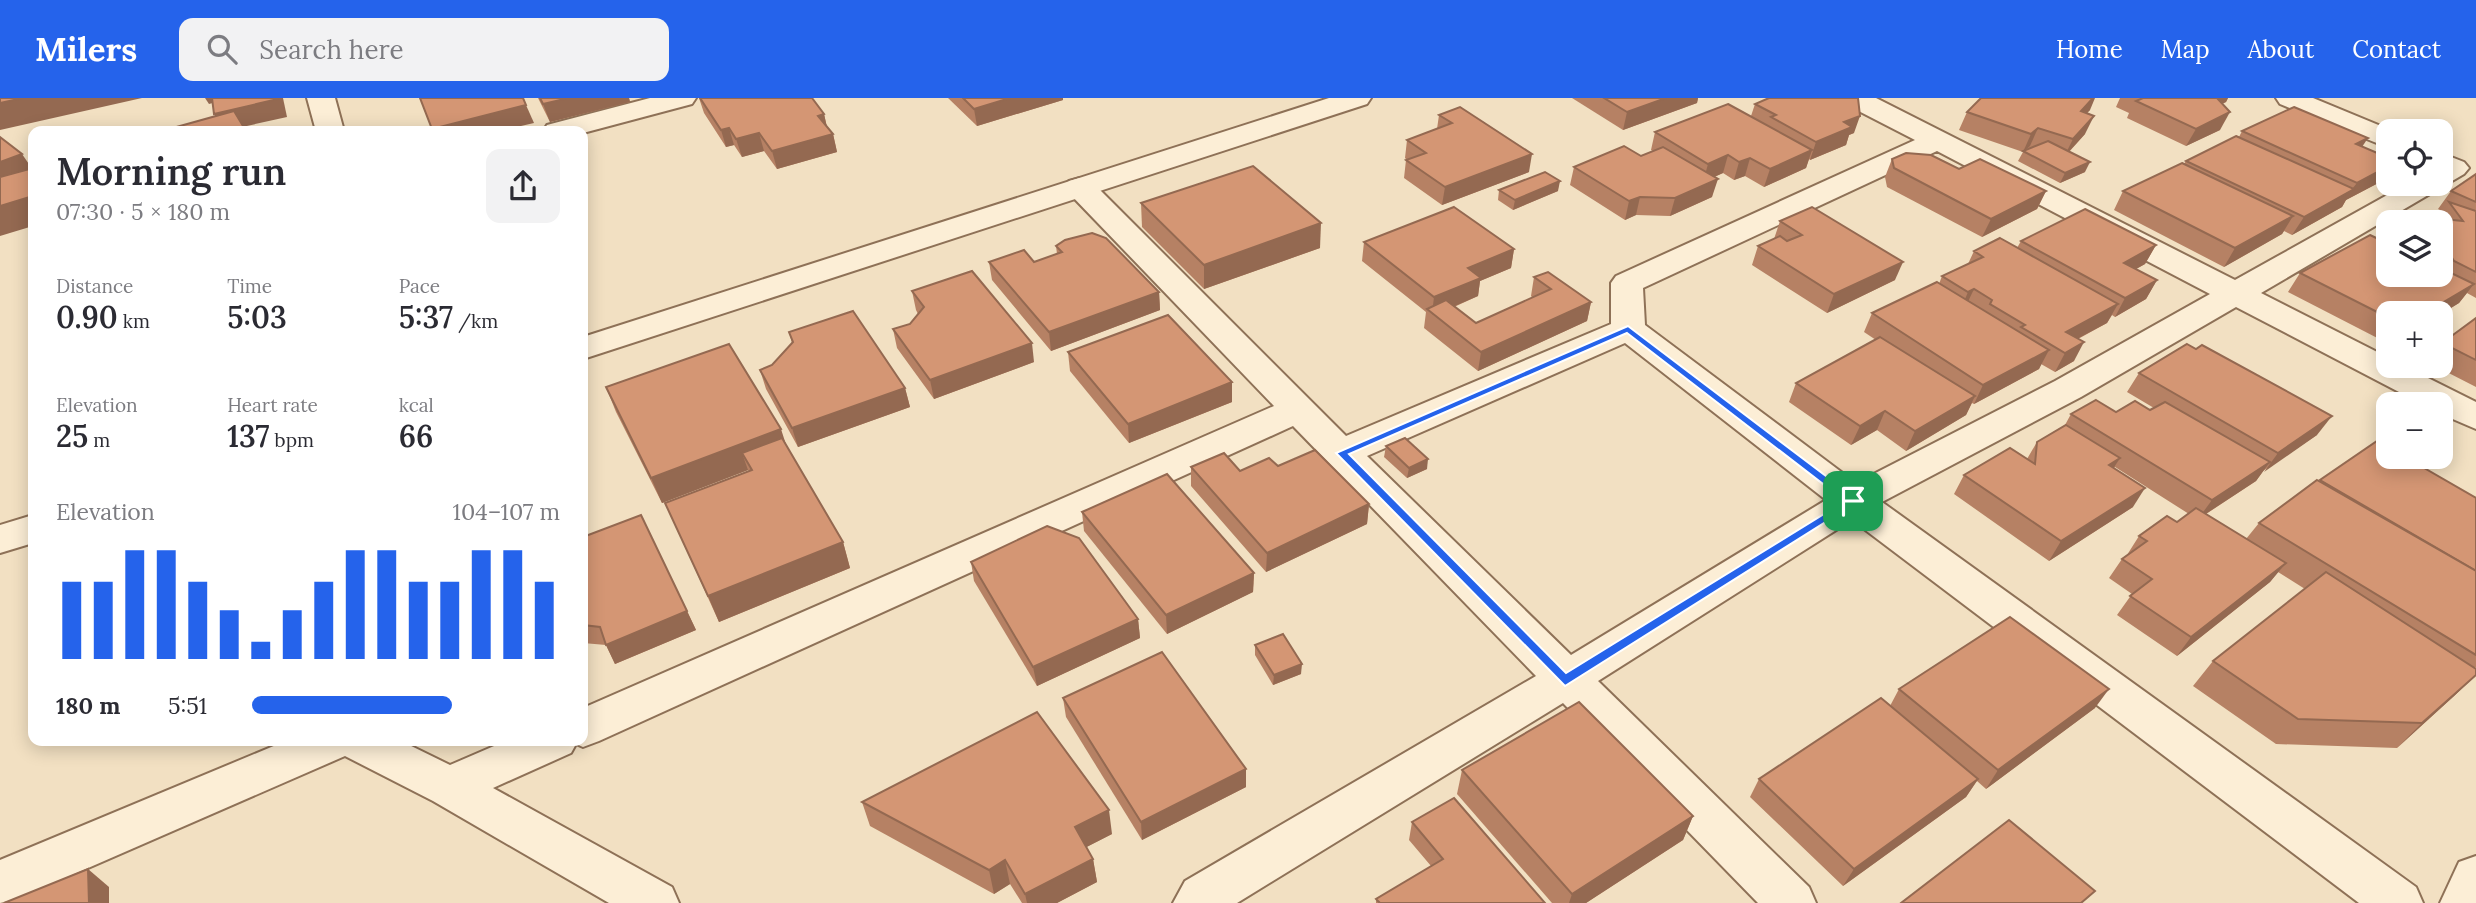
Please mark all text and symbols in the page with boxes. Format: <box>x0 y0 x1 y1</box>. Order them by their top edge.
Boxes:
search box <box>179 18 669 81</box>
text: Milers <box>35 28 137 70</box>
icon: search <box>203 30 241 68</box>
text: Search here <box>259 33 404 66</box>
text: Home <box>2056 34 2123 65</box>
text: Map <box>2161 34 2210 65</box>
text: About <box>2248 34 2314 65</box>
text: Contact <box>2352 34 2441 65</box>
map controls <box>2376 119 2453 469</box>
button: locate <box>2376 119 2453 196</box>
text: Morning run <box>56 147 286 195</box>
button: share <box>486 149 560 223</box>
text: 07:30 · 5 × 180 m <box>56 197 230 226</box>
button: layers <box>2376 210 2453 287</box>
text: Distance <box>56 274 133 298</box>
text: Time <box>227 274 272 298</box>
text: Pace <box>399 274 440 298</box>
text: 0.90 <box>56 298 118 336</box>
text: 5:03 <box>227 298 287 336</box>
text: 5:37 <box>399 298 453 336</box>
button: + <box>2376 301 2453 378</box>
text: km <box>118 309 150 333</box>
text: /km <box>453 309 498 333</box>
button: − <box>2376 392 2453 469</box>
text: Elevation <box>56 393 138 417</box>
text: Heart rate <box>227 393 318 417</box>
text: kcal <box>399 393 434 417</box>
text: 25 <box>56 417 88 455</box>
text: 137 <box>227 417 270 455</box>
text: 66 <box>399 417 433 455</box>
text: m <box>88 428 110 452</box>
text: bpm <box>270 428 314 452</box>
pin <box>1823 471 1883 531</box>
icon: arrive <box>1834 482 1872 520</box>
text: Elevation <box>56 497 155 526</box>
text: 104–107 m <box>453 497 560 526</box>
text: 180 m <box>56 691 120 720</box>
text: 5:51 <box>168 691 207 720</box>

